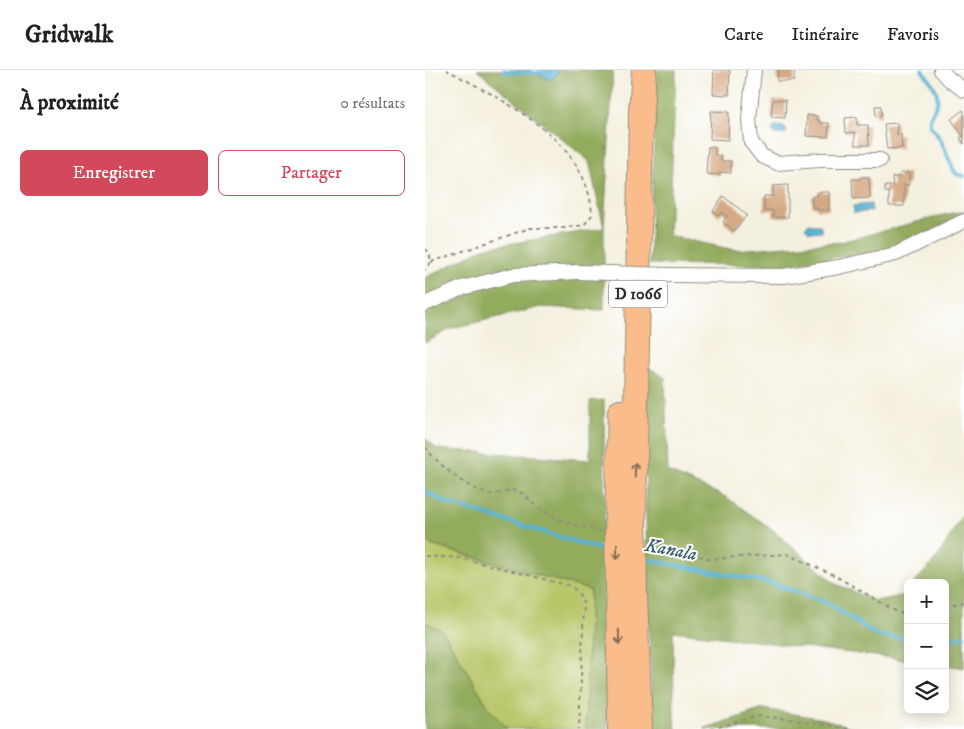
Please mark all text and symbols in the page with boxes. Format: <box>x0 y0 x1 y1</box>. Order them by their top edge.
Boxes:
text: Gridwalk <box>25 20 113 50</box>
text: Carte <box>724 24 764 46</box>
text: Itinéraire <box>792 24 859 46</box>
text: Favoris <box>887 24 939 46</box>
text: À proximité <box>20 90 119 116</box>
text: 0 résultats <box>340 93 405 113</box>
button: Enregistrer <box>20 150 208 196</box>
button: Partager <box>218 150 405 196</box>
road number: D 1066 <box>609 280 667 308</box>
one-way arrow <box>630 462 640 478</box>
water label: Kanala <box>642 534 699 566</box>
one-way arrow <box>612 544 622 560</box>
map controls <box>904 579 949 714</box>
button: + <box>904 579 949 624</box>
button: − <box>904 624 949 669</box>
one-way arrow <box>614 629 623 645</box>
button: layers <box>904 669 949 714</box>

